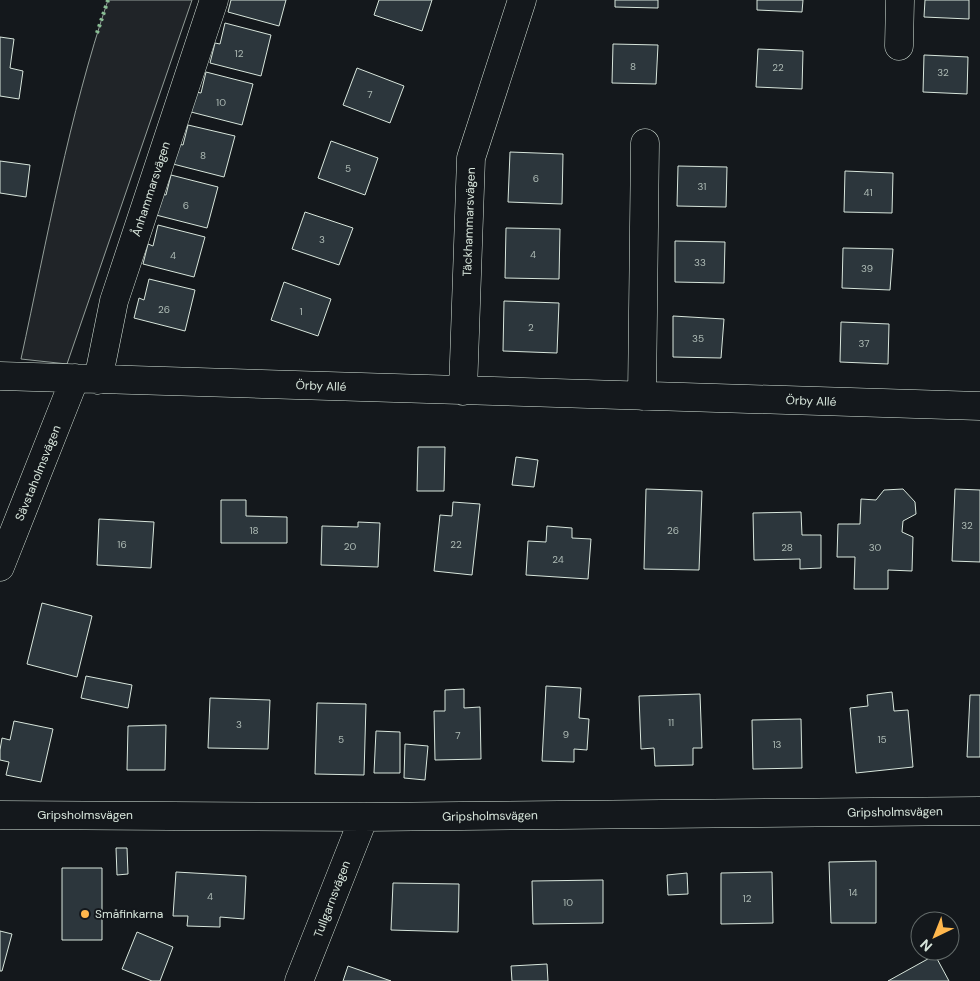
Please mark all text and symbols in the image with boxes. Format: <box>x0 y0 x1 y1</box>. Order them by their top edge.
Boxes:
house number: 12 <box>235 47 244 60</box>
house number: 8 <box>630 60 636 73</box>
house number: 22 <box>772 61 784 74</box>
house number: 32 <box>937 66 949 79</box>
house number: 7 <box>367 88 373 101</box>
house number: 10 <box>216 96 226 109</box>
street label: Ånhammarsvägen <box>128 139 174 239</box>
house number: 8 <box>200 149 206 162</box>
house number: 5 <box>345 162 351 175</box>
street label: Täckhammarsvägen <box>459 167 479 277</box>
house number: 6 <box>533 172 539 185</box>
house number: 31 <box>698 180 706 193</box>
house number: 41 <box>863 186 873 199</box>
house number: 6 <box>183 199 189 212</box>
house number: 3 <box>319 233 325 246</box>
house number: 4 <box>530 248 536 261</box>
house number: 4 <box>170 249 176 262</box>
house number: 33 <box>694 256 706 269</box>
house number: 39 <box>861 262 873 275</box>
house number: 26 <box>158 303 170 316</box>
house number: 1 <box>299 305 303 318</box>
house number: 2 <box>528 321 534 334</box>
house number: 35 <box>692 332 704 345</box>
house number: 37 <box>858 337 870 350</box>
street label: Örby Allé <box>295 377 347 395</box>
street label: Örby Allé <box>785 392 837 410</box>
street label: Sävstaholmsvägen <box>11 423 65 523</box>
house number: 32 <box>961 519 973 532</box>
house number: 18 <box>249 524 259 537</box>
house number: 26 <box>667 524 679 537</box>
house number: 16 <box>117 538 127 551</box>
house number: 22 <box>450 538 462 551</box>
house number: 20 <box>344 540 356 553</box>
house number: 28 <box>781 541 793 554</box>
house number: 30 <box>869 541 882 554</box>
house number: 24 <box>552 553 564 566</box>
house number: 11 <box>668 716 674 729</box>
house number: 3 <box>236 718 242 731</box>
house number: 9 <box>563 728 569 741</box>
house number: 7 <box>455 729 461 742</box>
house number: 5 <box>338 733 344 746</box>
house number: 15 <box>877 733 887 746</box>
house number: 13 <box>772 738 782 751</box>
street label: Gripsholmsvägen <box>847 803 943 821</box>
street label: Gripsholmsvägen <box>37 807 133 823</box>
street label: Gripsholmsvägen <box>442 807 538 825</box>
street label: Tullgarnsvägen <box>310 858 354 940</box>
house number: 14 <box>848 886 858 899</box>
house number: 4 <box>207 890 213 903</box>
house number: 12 <box>743 892 752 905</box>
house number: 10 <box>563 896 573 909</box>
place label: Småfinkarna <box>95 906 163 922</box>
marker: Småfinkarna <box>79 908 91 920</box>
north arrow <box>910 911 960 961</box>
text: N <box>916 935 936 956</box>

